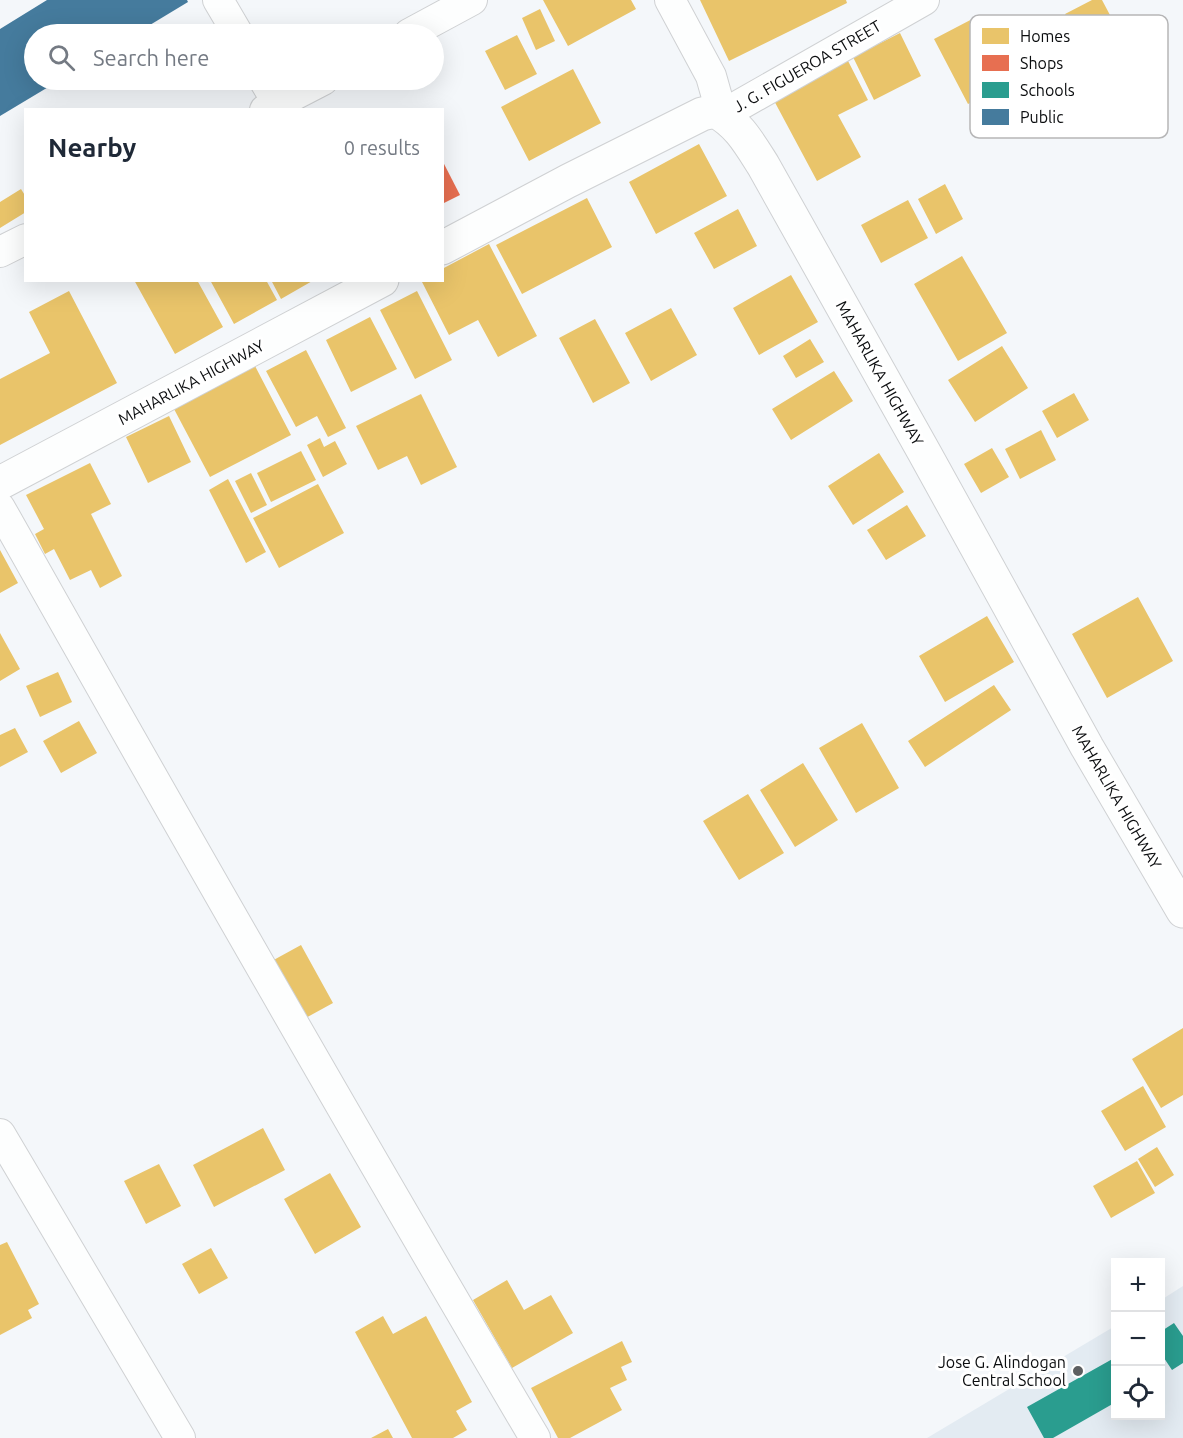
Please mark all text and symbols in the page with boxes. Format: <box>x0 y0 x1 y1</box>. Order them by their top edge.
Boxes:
legend <box>970 15 1168 138</box>
street label: J. G. FIGUEROA STREET <box>730 16 884 116</box>
search box <box>24 24 444 90</box>
text: Homes <box>1020 27 1070 45</box>
icon: search <box>45 41 78 74</box>
text: Search here <box>93 45 209 70</box>
text: Shops <box>1020 54 1063 72</box>
text: Schools <box>1020 81 1075 99</box>
text: Public <box>1020 108 1064 126</box>
text: Nearby <box>48 133 136 162</box>
text: 0 results <box>344 136 420 159</box>
street label: MAHARLIKA HIGHWAY <box>833 298 928 449</box>
street label: MAHARLIKA HIGHWAY <box>115 336 268 428</box>
street label: MAHARLIKA HIGHWAY <box>1069 722 1166 873</box>
map controls <box>1111 1258 1165 1420</box>
button: + <box>1111 1258 1165 1312</box>
button: − <box>1111 1312 1165 1366</box>
place label: Jose G. Alindogan Central School <box>938 1353 1066 1389</box>
marker: Jose G. Alindogan Central School <box>1071 1364 1085 1378</box>
button: locate <box>1111 1366 1165 1420</box>

